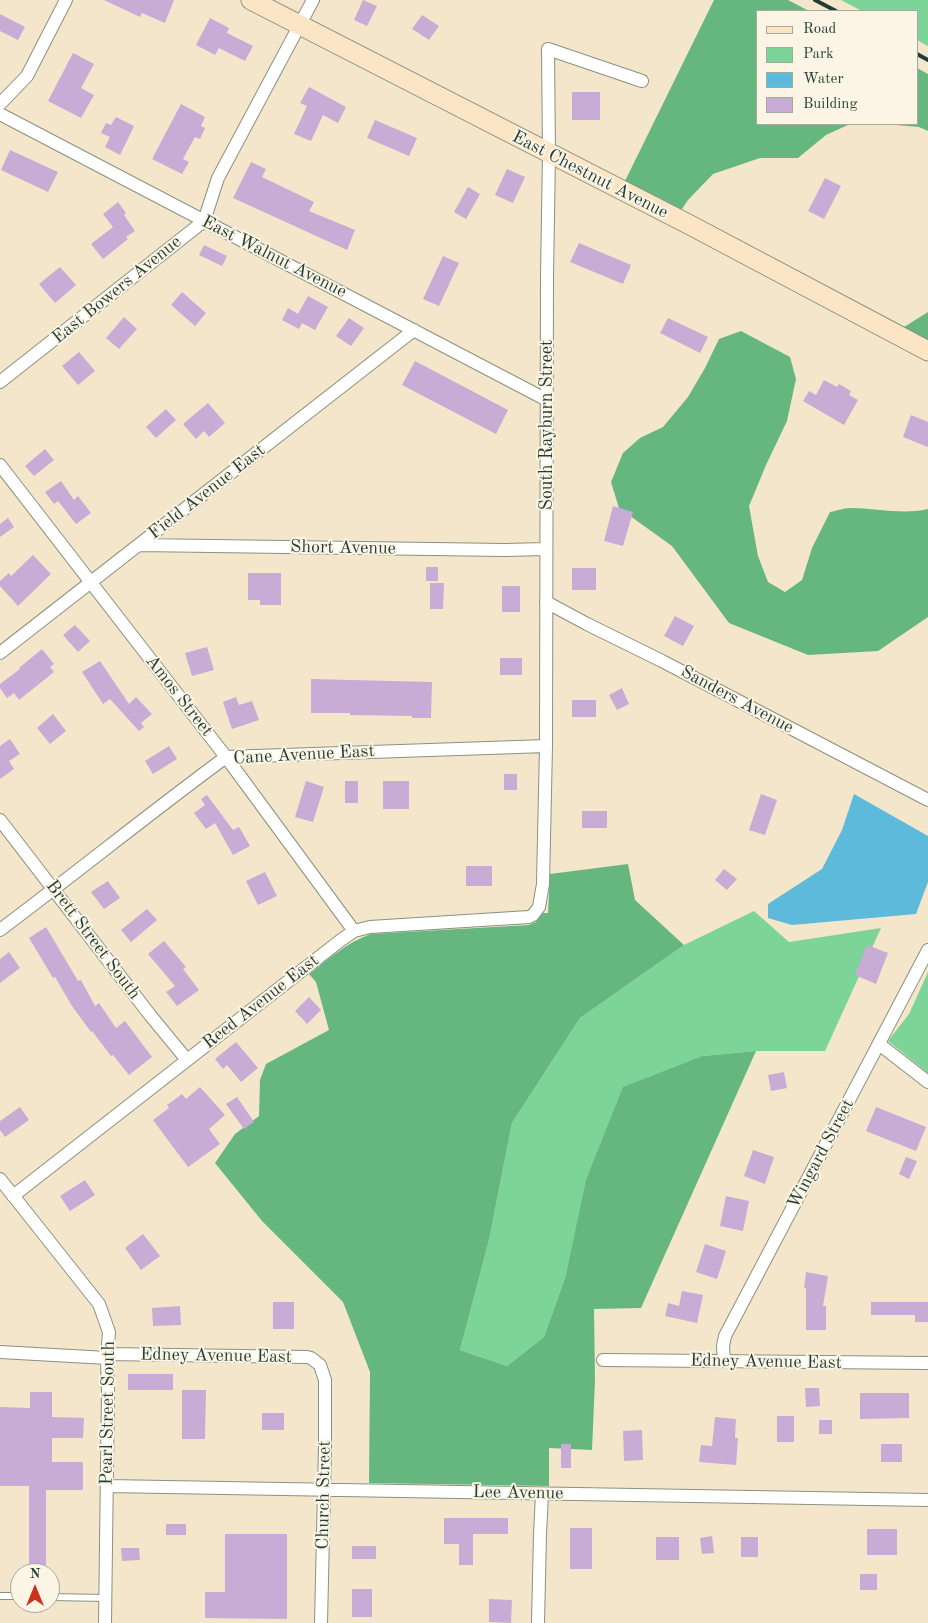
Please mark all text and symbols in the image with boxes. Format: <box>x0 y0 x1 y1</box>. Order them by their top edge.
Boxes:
legend <box>756 10 918 125</box>
text: Road <box>803 22 836 37</box>
text: Park <box>803 47 834 62</box>
text: Water <box>803 72 844 87</box>
text: Building <box>803 97 858 112</box>
street label: East Chestnut Avenue <box>508 126 672 224</box>
street label: East Walnut Avenue <box>198 211 350 303</box>
street label: East Bowers Avenue <box>48 231 186 349</box>
street label: South Rayburn Street <box>536 340 558 510</box>
street label: Field Avenue East <box>144 440 270 544</box>
street label: Short Avenue <box>290 536 396 560</box>
street label: Amos Street <box>140 651 218 741</box>
street label: Sanders Avenue <box>677 661 797 739</box>
street label: Cane Avenue East <box>233 741 375 769</box>
street label: Brett Street South <box>41 876 145 1004</box>
street label: Reed Avenue East <box>199 950 323 1054</box>
street label: Wingard Street <box>783 1095 859 1213</box>
street label: Pearl Street South <box>96 1341 120 1485</box>
street label: Edney Avenue East <box>140 1344 292 1368</box>
street label: Edney Avenue East <box>690 1350 842 1374</box>
street label: Church Street <box>312 1440 336 1550</box>
street label: Lee Avenue <box>472 1481 564 1505</box>
north arrow <box>10 1563 60 1613</box>
text: N <box>30 1567 40 1581</box>

